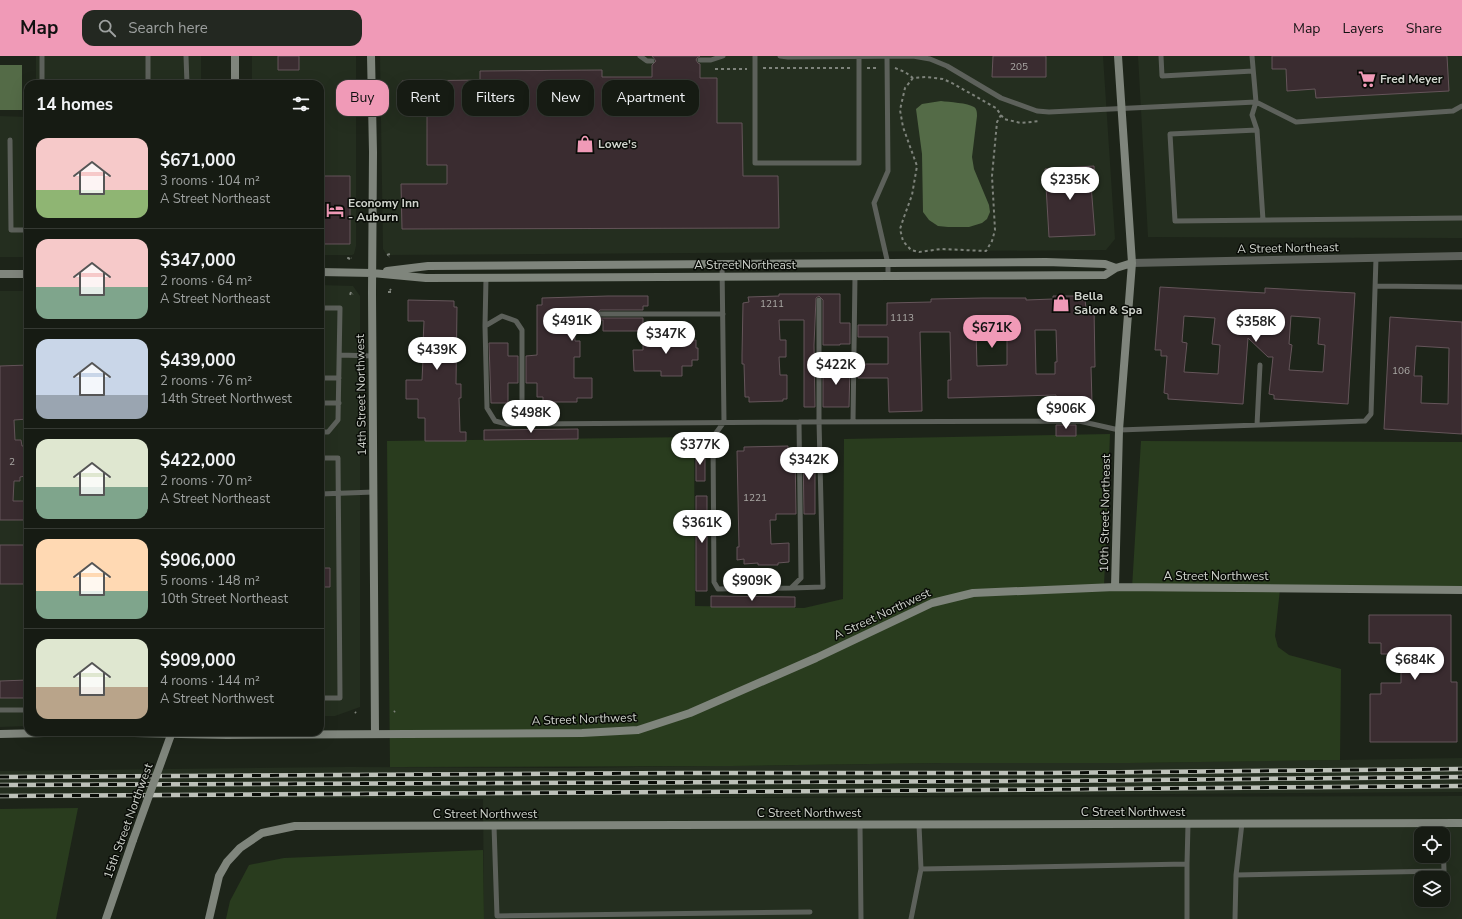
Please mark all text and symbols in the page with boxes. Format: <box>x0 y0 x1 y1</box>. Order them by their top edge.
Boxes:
search box <box>82 10 362 46</box>
text: Map <box>20 15 58 41</box>
icon: search <box>96 17 118 39</box>
text: Search here <box>128 18 208 38</box>
text: Map <box>1293 19 1320 38</box>
text: Layers <box>1342 19 1384 38</box>
text: Share <box>1406 19 1442 38</box>
house number: 205 <box>1010 60 1028 74</box>
supermarket icon: Fred Meyer <box>1357 69 1377 89</box>
place label: Fred Meyer <box>1380 71 1443 87</box>
chip: Buy <box>336 80 389 116</box>
chip: Rent <box>397 80 454 116</box>
chip: Filters <box>462 80 529 116</box>
chip: New <box>537 80 594 116</box>
chip: Apartment <box>602 80 699 116</box>
text: 14 homes <box>36 93 113 116</box>
icon: filters <box>290 93 312 115</box>
shop icon: Lowe's <box>575 134 595 154</box>
place label: Lowe's <box>598 136 637 152</box>
text: $671,000 <box>160 149 236 172</box>
icon: home <box>68 154 116 202</box>
pin: $235K <box>1042 167 1098 201</box>
text: $235K <box>1050 171 1090 189</box>
text: 3 rooms · 104 m² <box>160 172 260 190</box>
text: A Street Northeast <box>160 190 270 208</box>
place label: Economy Inn - Auburn <box>348 195 419 225</box>
hotel icon: Economy Inn - Auburn <box>325 200 345 220</box>
street label: A Street Northeast <box>1237 239 1340 257</box>
text: $347,000 <box>160 249 236 272</box>
icon: home <box>68 255 116 303</box>
street label: A Street Northeast <box>694 257 797 273</box>
text: 2 rooms · 64 m² <box>160 272 252 290</box>
place label: Bella Salon & Spa <box>1074 288 1142 318</box>
text: A Street Northeast <box>160 290 270 308</box>
shop icon: Bella Salon & Spa <box>1051 293 1071 313</box>
house number: 1211 <box>760 297 784 311</box>
pin: $491K <box>544 308 600 342</box>
pin: $358K <box>1228 309 1284 343</box>
house number: 1113 <box>890 311 914 325</box>
text: $491K <box>552 312 592 330</box>
text: $358K <box>1236 313 1276 331</box>
pin: $671K <box>964 315 1020 349</box>
text: $671K <box>972 319 1012 337</box>
pin: $347K <box>638 321 694 355</box>
text: $347K <box>646 325 686 343</box>
street label: 14th Street Northwest <box>352 333 370 456</box>
pin: $439K <box>409 337 465 371</box>
text: $439K <box>417 341 457 359</box>
text: $439,000 <box>160 349 236 372</box>
pin: $422K <box>808 352 864 386</box>
icon: home <box>68 355 116 403</box>
text: $422K <box>816 356 856 374</box>
house number: 106 <box>1392 364 1410 378</box>
text: 2 rooms · 76 m² <box>160 372 252 390</box>
text: 14th Street Northwest <box>160 390 292 408</box>
pin: $906K <box>1038 396 1094 430</box>
pin: $498K <box>503 400 559 434</box>
text: $906K <box>1046 400 1086 418</box>
text: $498K <box>511 404 551 422</box>
pin: $377K <box>672 432 728 466</box>
text: $377K <box>680 436 720 454</box>
pin: $342K <box>781 447 837 481</box>
text: $422,000 <box>160 449 236 472</box>
text: $342K <box>789 451 829 469</box>
street label: 10th Street Northeast <box>1096 453 1114 572</box>
house number: 2 <box>9 455 15 469</box>
icon: home <box>68 455 116 503</box>
text: 2 rooms · 70 m² <box>160 472 252 490</box>
text: A Street Northeast <box>160 490 270 508</box>
house number: 1221 <box>743 491 767 505</box>
pin: $361K <box>674 510 730 544</box>
text: $361K <box>682 514 722 532</box>
text: $906,000 <box>160 549 236 572</box>
icon: home <box>68 555 116 603</box>
pin: $909K <box>724 568 780 602</box>
street label: A Street Northwest <box>1163 568 1269 584</box>
text: 5 rooms · 148 m² <box>160 572 260 590</box>
text: $909K <box>732 572 772 590</box>
street label: A Street Northwest <box>831 584 934 643</box>
text: 10th Street Northeast <box>160 590 288 608</box>
pin: $684K <box>1387 647 1443 681</box>
text: $909,000 <box>160 649 236 672</box>
text: $684K <box>1395 651 1435 669</box>
icon: home <box>68 655 116 703</box>
text: 4 rooms · 144 m² <box>160 672 260 690</box>
text: A Street Northwest <box>160 690 274 708</box>
street label: A Street Northwest <box>531 709 638 729</box>
street label: 15th Street Northwest <box>100 760 157 881</box>
street label: C Street Northwest <box>1081 804 1186 820</box>
street label: C Street Northwest <box>757 805 862 821</box>
street label: C Street Northwest <box>433 806 538 822</box>
map controls <box>1414 827 1450 907</box>
button: locate <box>1414 827 1450 863</box>
button: layers <box>1414 871 1450 907</box>

